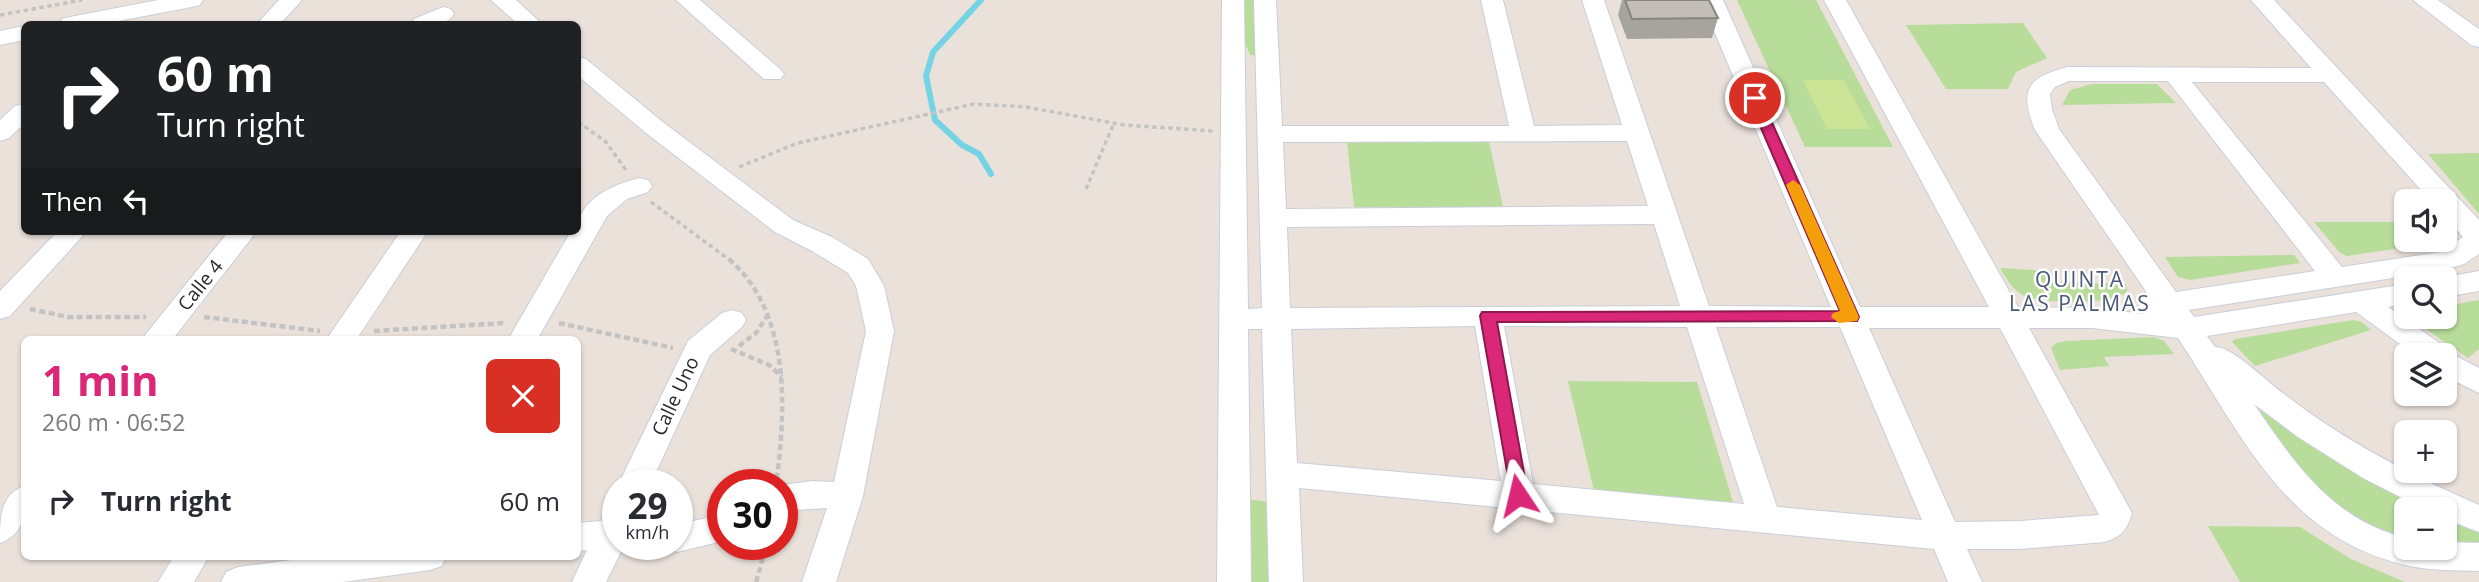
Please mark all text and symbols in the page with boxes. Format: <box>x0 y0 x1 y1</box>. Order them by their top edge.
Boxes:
text: 60 m <box>157 40 274 106</box>
icon: right <box>42 49 133 140</box>
pin <box>1725 68 1785 128</box>
icon: arrive <box>1736 79 1774 117</box>
text: Turn right <box>157 103 305 146</box>
icon: left <box>117 182 155 220</box>
text: Then <box>42 183 103 219</box>
map controls <box>2394 189 2457 560</box>
button: sound <box>2394 189 2457 252</box>
street label: Calle 4 <box>171 254 229 316</box>
district label: QUINTA LAS PALMAS <box>2009 265 2151 317</box>
button: search <box>2394 266 2457 329</box>
button: layers <box>2394 343 2457 406</box>
text: 1 min <box>42 351 159 408</box>
street label: Calle Uno <box>645 352 705 440</box>
button: close <box>486 359 560 433</box>
text: 260 m · 06:52 <box>42 406 185 438</box>
button: + <box>2394 420 2457 483</box>
position arrow <box>1481 458 1555 532</box>
speed limit sign: 30 <box>707 469 798 560</box>
icon: right <box>42 482 80 520</box>
text: 29 <box>627 482 668 529</box>
text: Turn right <box>101 483 232 519</box>
text: 60 m <box>499 483 560 519</box>
button: − <box>2394 497 2457 560</box>
text: km/h <box>626 520 669 544</box>

